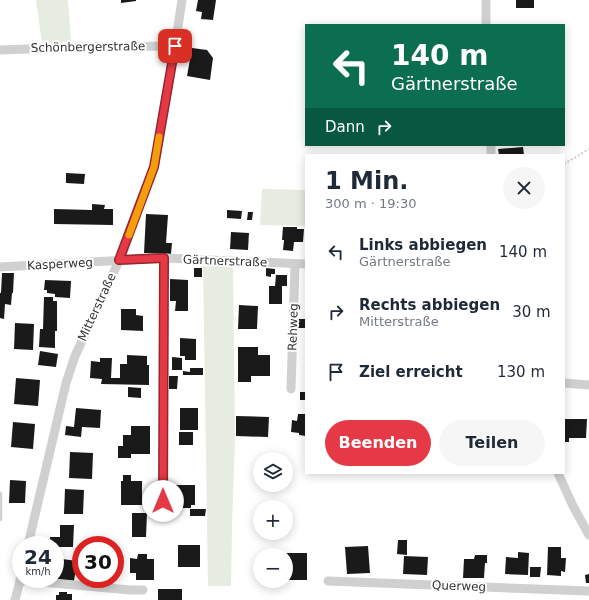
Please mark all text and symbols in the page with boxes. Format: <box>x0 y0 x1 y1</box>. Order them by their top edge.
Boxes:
pin <box>158 29 192 63</box>
icon: arrive <box>164 35 186 57</box>
street label: Schönbergerstraße <box>31 39 145 55</box>
text: 140 m <box>391 39 488 72</box>
icon: left <box>325 40 377 92</box>
text: Gärtnerstraße <box>391 73 518 94</box>
icon: right <box>373 116 395 138</box>
text: Dann <box>325 118 365 136</box>
text: 1 Min. <box>325 167 408 195</box>
button: close <box>503 167 545 209</box>
text: 300 m · 19:30 <box>325 196 416 211</box>
text: Links abbiegen <box>359 236 487 254</box>
icon: left <box>325 241 347 263</box>
text: 140 m <box>499 243 547 261</box>
street label: Gärtnerstraße <box>183 253 267 269</box>
text: Gärtnerstraße <box>359 254 450 269</box>
street label: Kasperweg <box>27 255 93 273</box>
street label: Mitterstraße <box>75 271 119 343</box>
text: Rechts abbiegen <box>359 296 500 314</box>
icon: right <box>325 301 347 323</box>
street label: Rehweg <box>285 303 301 351</box>
text: 30 m <box>512 303 551 321</box>
text: Mitterstraße <box>359 314 439 329</box>
icon: arrive <box>325 361 347 383</box>
text: Ziel erreicht <box>359 363 463 381</box>
text: 130 m <box>497 363 545 381</box>
button: Beenden <box>325 420 431 466</box>
button: Teilen <box>439 420 545 466</box>
map controls <box>253 452 293 588</box>
button: layers <box>253 452 293 492</box>
position arrow <box>142 480 184 522</box>
button: + <box>253 500 293 540</box>
speed limit sign: 30 <box>72 536 124 588</box>
text: 24 <box>24 545 52 569</box>
button: − <box>253 548 293 588</box>
text: km/h <box>25 566 51 577</box>
street label: Querweg <box>432 578 486 594</box>

